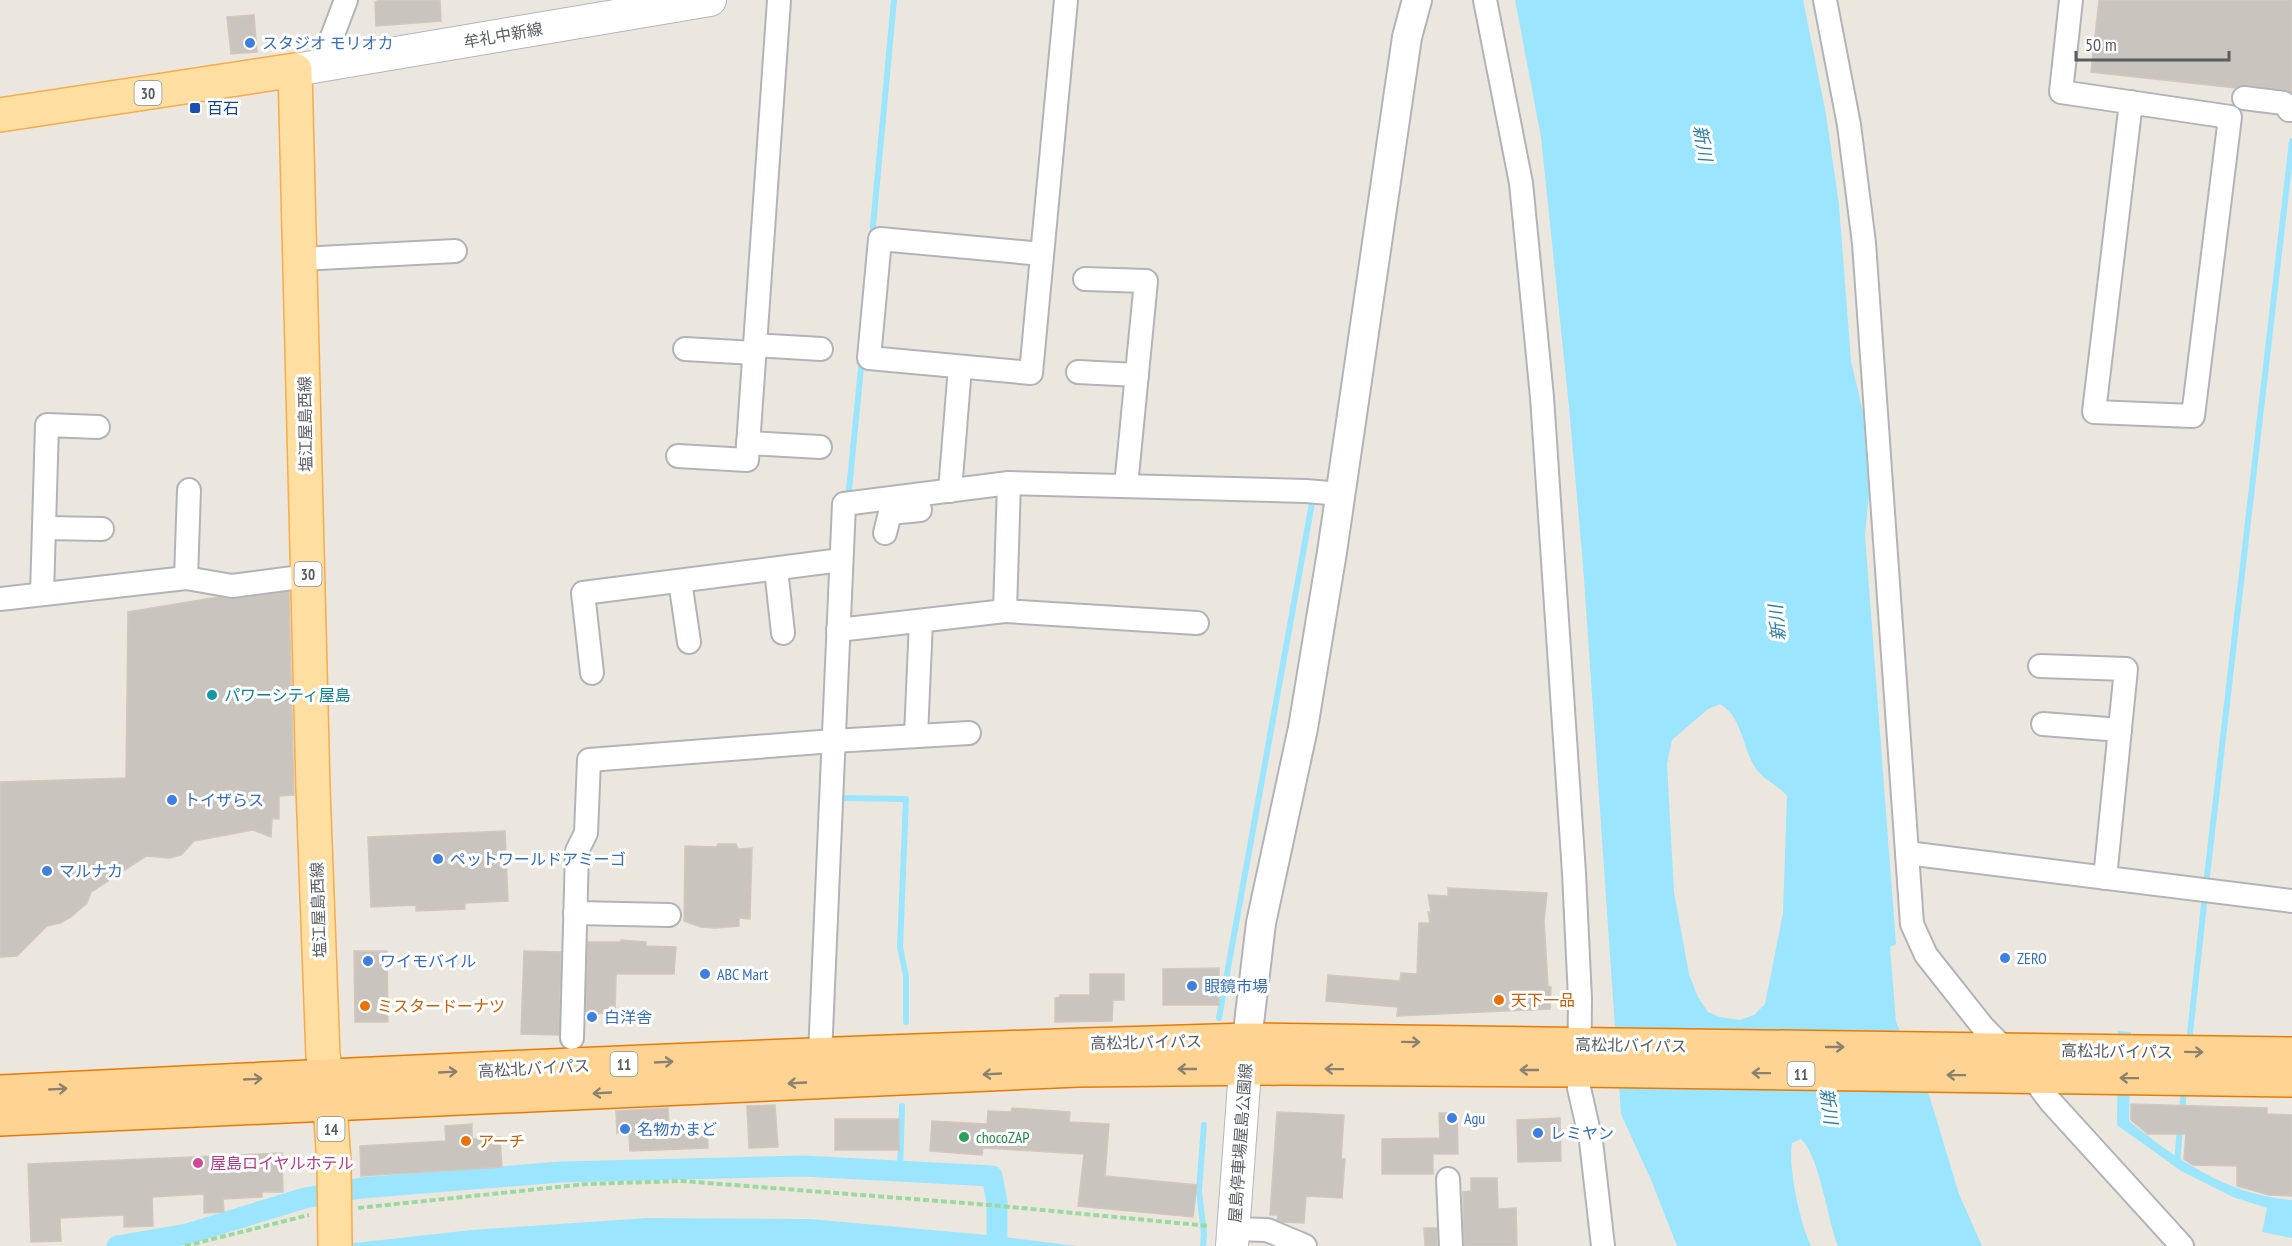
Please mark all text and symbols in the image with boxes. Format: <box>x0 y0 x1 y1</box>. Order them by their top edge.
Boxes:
street label: 牟礼中新線 <box>462 18 544 52</box>
scale bar <box>2076 24 2229 62</box>
place label: スタジオ モリオカ <box>262 33 393 53</box>
text: 50 m <box>2085 33 2117 56</box>
marker: スタジオ モリオカ <box>243 36 257 50</box>
road number: 30 <box>134 81 162 105</box>
place label: 百石 <box>207 98 239 118</box>
marker: 百石 <box>188 101 202 115</box>
water label: 新川 <box>1689 123 1718 165</box>
street label: 塩江屋島西線 <box>294 376 316 472</box>
road number: 30 <box>294 562 322 586</box>
water label: 新川 <box>1763 602 1790 642</box>
place label: パワーシティ屋島 <box>224 685 351 705</box>
marker: パワーシティ屋島 <box>205 688 219 702</box>
place label: トイザらス <box>184 790 264 810</box>
marker: トイザらス <box>165 793 179 807</box>
place label: ペットワールドアミーゴ <box>450 849 626 869</box>
marker: ペットワールドアミーゴ <box>431 852 445 866</box>
place label: マルナカ <box>59 861 123 881</box>
street label: 塩江屋島西線 <box>306 862 330 958</box>
marker: マルナカ <box>40 864 54 878</box>
place label: ZERO <box>2017 948 2047 968</box>
place label: ワイモバイル <box>380 951 476 971</box>
marker: ZERO <box>1998 951 2012 965</box>
marker: ワイモバイル <box>361 954 375 968</box>
place label: ABC Mart <box>717 964 769 984</box>
marker: ABC Mart <box>698 967 712 981</box>
place label: 眼鏡市場 <box>1204 976 1268 996</box>
marker: 眼鏡市場 <box>1185 979 1199 993</box>
place label: 天下一品 <box>1511 990 1575 1010</box>
marker: 天下一品 <box>1492 993 1506 1007</box>
place label: ミスタードーナツ <box>377 996 505 1016</box>
marker: ミスタードーナツ <box>358 999 372 1013</box>
place label: 白洋舎 <box>604 1007 652 1027</box>
marker: 白洋舎 <box>585 1010 599 1024</box>
street label: 高松北バイパス <box>1090 1031 1202 1053</box>
street label: 高松北バイパス <box>1575 1034 1687 1056</box>
one-way arrow <box>1400 1036 1420 1048</box>
street label: 高松北バイパス <box>2061 1040 2173 1062</box>
one-way arrow <box>1824 1041 1844 1053</box>
one-way arrow <box>2184 1046 2204 1058</box>
road number: 11 <box>610 1052 638 1076</box>
street label: 高松北バイパス <box>478 1055 590 1081</box>
one-way arrow <box>653 1057 673 1068</box>
street label: 屋島停車場屋島公園線 <box>1224 1062 1256 1224</box>
road number: 11 <box>1788 1062 1814 1086</box>
one-way arrow <box>1177 1063 1197 1075</box>
one-way arrow <box>1324 1063 1344 1074</box>
one-way arrow <box>1519 1064 1539 1076</box>
one-way arrow <box>438 1066 458 1077</box>
one-way arrow <box>1751 1067 1771 1079</box>
one-way arrow <box>983 1069 1002 1080</box>
one-way arrow <box>1946 1070 1966 1081</box>
one-way arrow <box>2119 1072 2139 1084</box>
one-way arrow <box>243 1074 263 1085</box>
one-way arrow <box>788 1078 808 1089</box>
one-way arrow <box>48 1084 68 1095</box>
one-way arrow <box>593 1087 613 1098</box>
water label: 新川 <box>1815 1087 1843 1127</box>
place label: Agu <box>1464 1108 1485 1128</box>
marker: Agu <box>1445 1111 1459 1125</box>
road number: 14 <box>318 1117 344 1141</box>
place label: 名物かまど <box>637 1119 717 1139</box>
marker: 名物かまど <box>618 1122 632 1136</box>
place label: レミヤン <box>1550 1123 1614 1143</box>
marker: レミヤン <box>1531 1126 1545 1140</box>
place label: chocoZAP <box>976 1127 1030 1147</box>
marker: chocoZAP <box>957 1130 971 1144</box>
place label: アーチ <box>478 1131 525 1151</box>
marker: アーチ <box>459 1134 473 1148</box>
place label: 屋島ロイヤルホテル <box>210 1153 354 1173</box>
marker: 屋島ロイヤルホテル <box>191 1156 205 1170</box>

